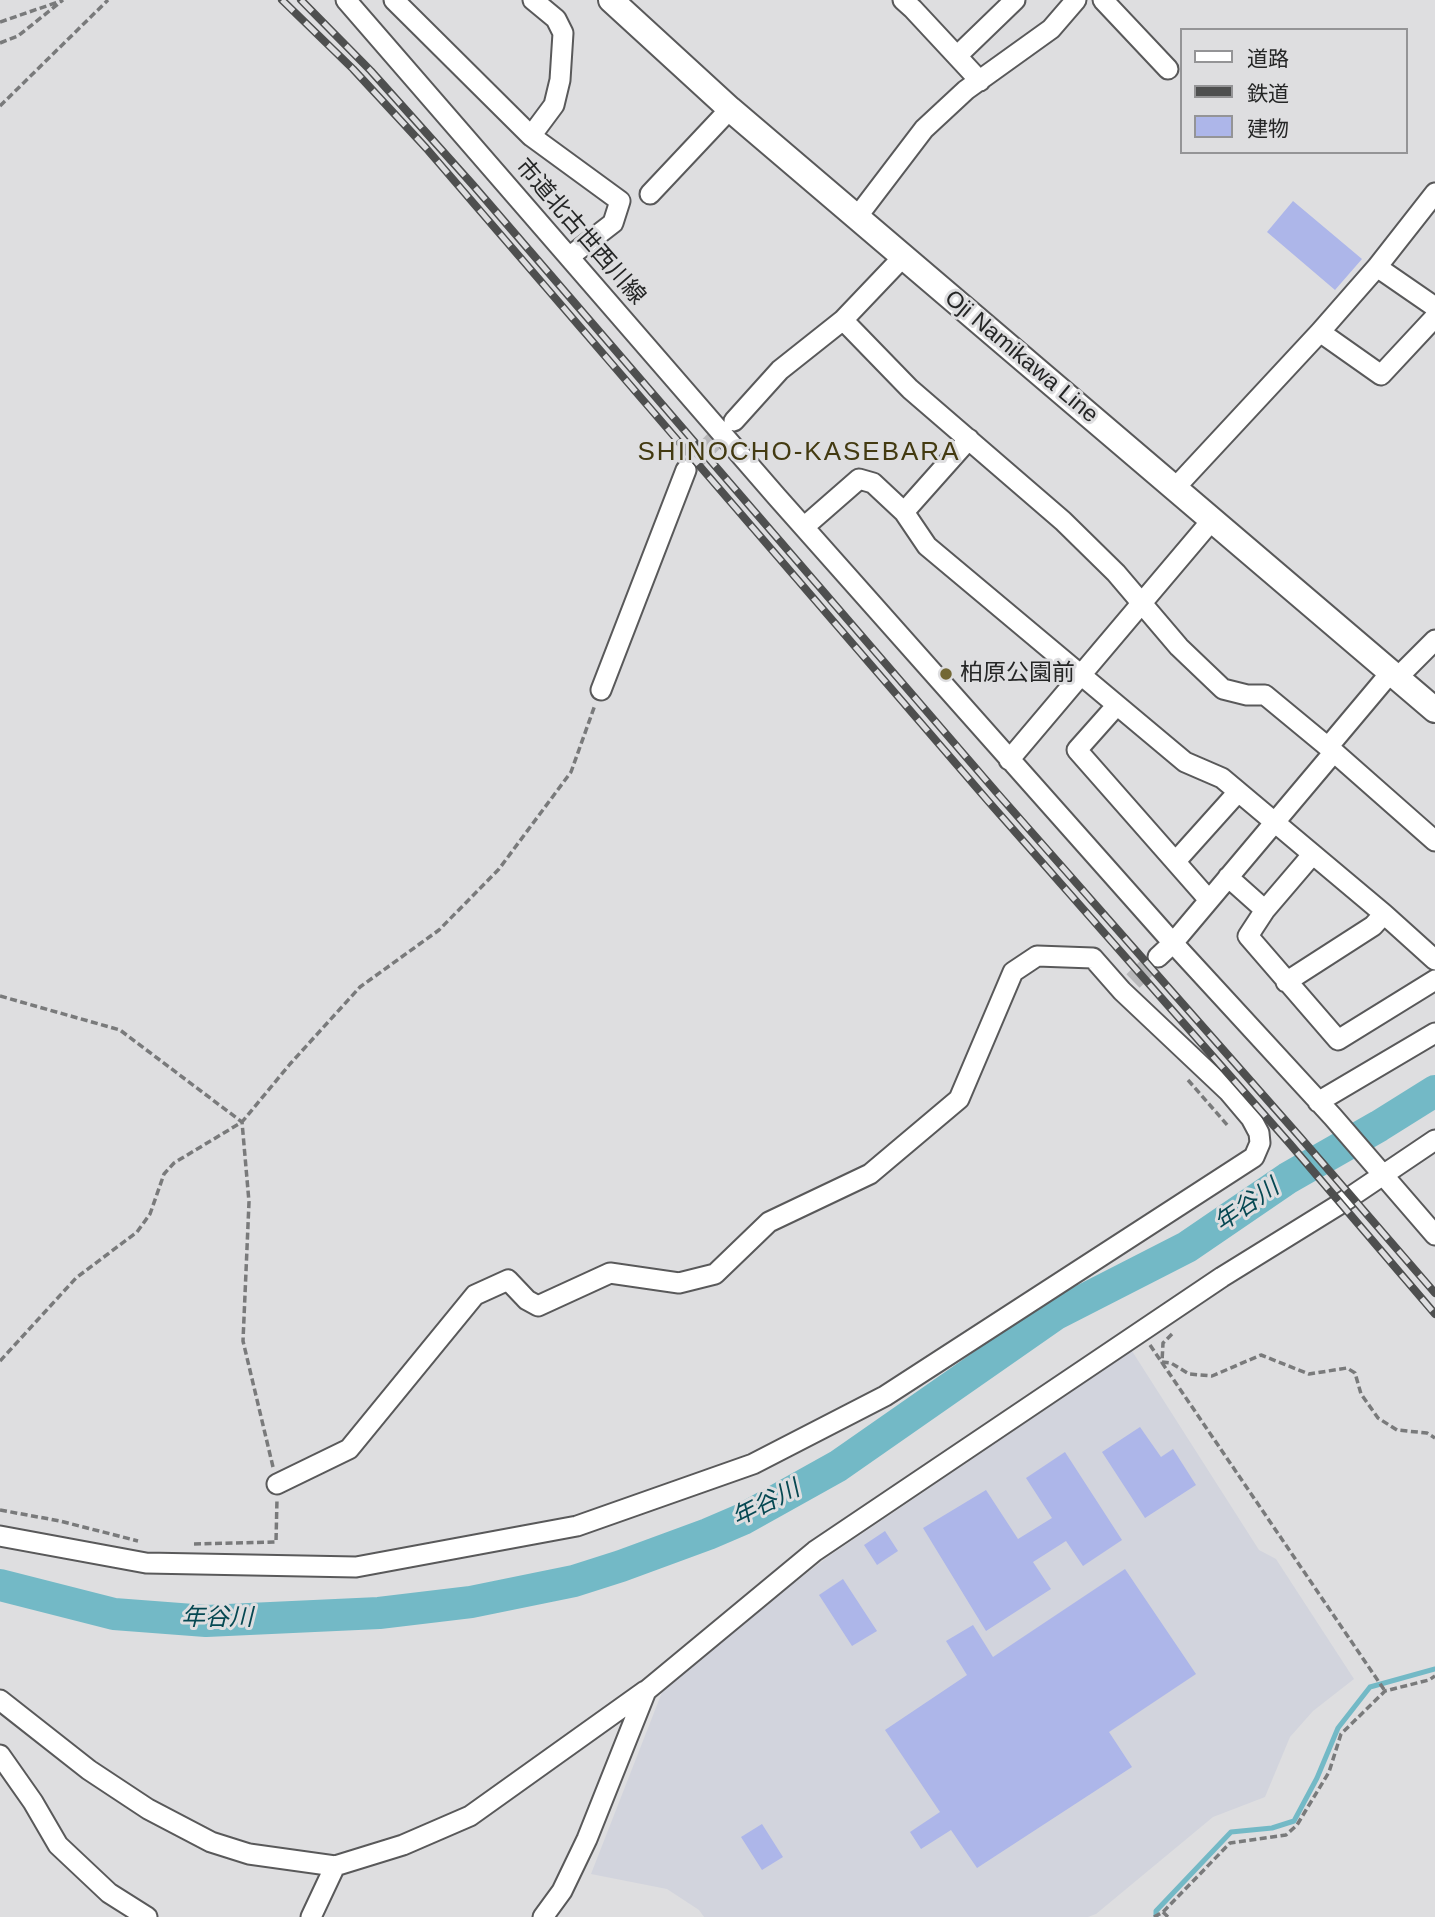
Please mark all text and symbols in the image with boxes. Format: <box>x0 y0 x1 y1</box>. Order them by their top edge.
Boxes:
legend <box>1180 28 1407 154</box>
text: 道路 <box>1247 47 1289 70</box>
text: 鉄道 <box>1247 82 1289 105</box>
text: 建物 <box>1247 117 1289 140</box>
street label: 市道北古世西川線 <box>509 154 651 310</box>
street label: Oji Namikawa Line <box>939 285 1103 429</box>
district label: SHINOCHO-KASEBARA <box>640 437 958 469</box>
place label: 柏原公園前 <box>960 660 1075 688</box>
marker: 柏原公園前 <box>938 666 954 682</box>
water label: 年谷川 <box>1209 1174 1285 1238</box>
water label: 年谷川 <box>727 1475 805 1533</box>
water label: 年谷川 <box>181 1604 253 1632</box>

